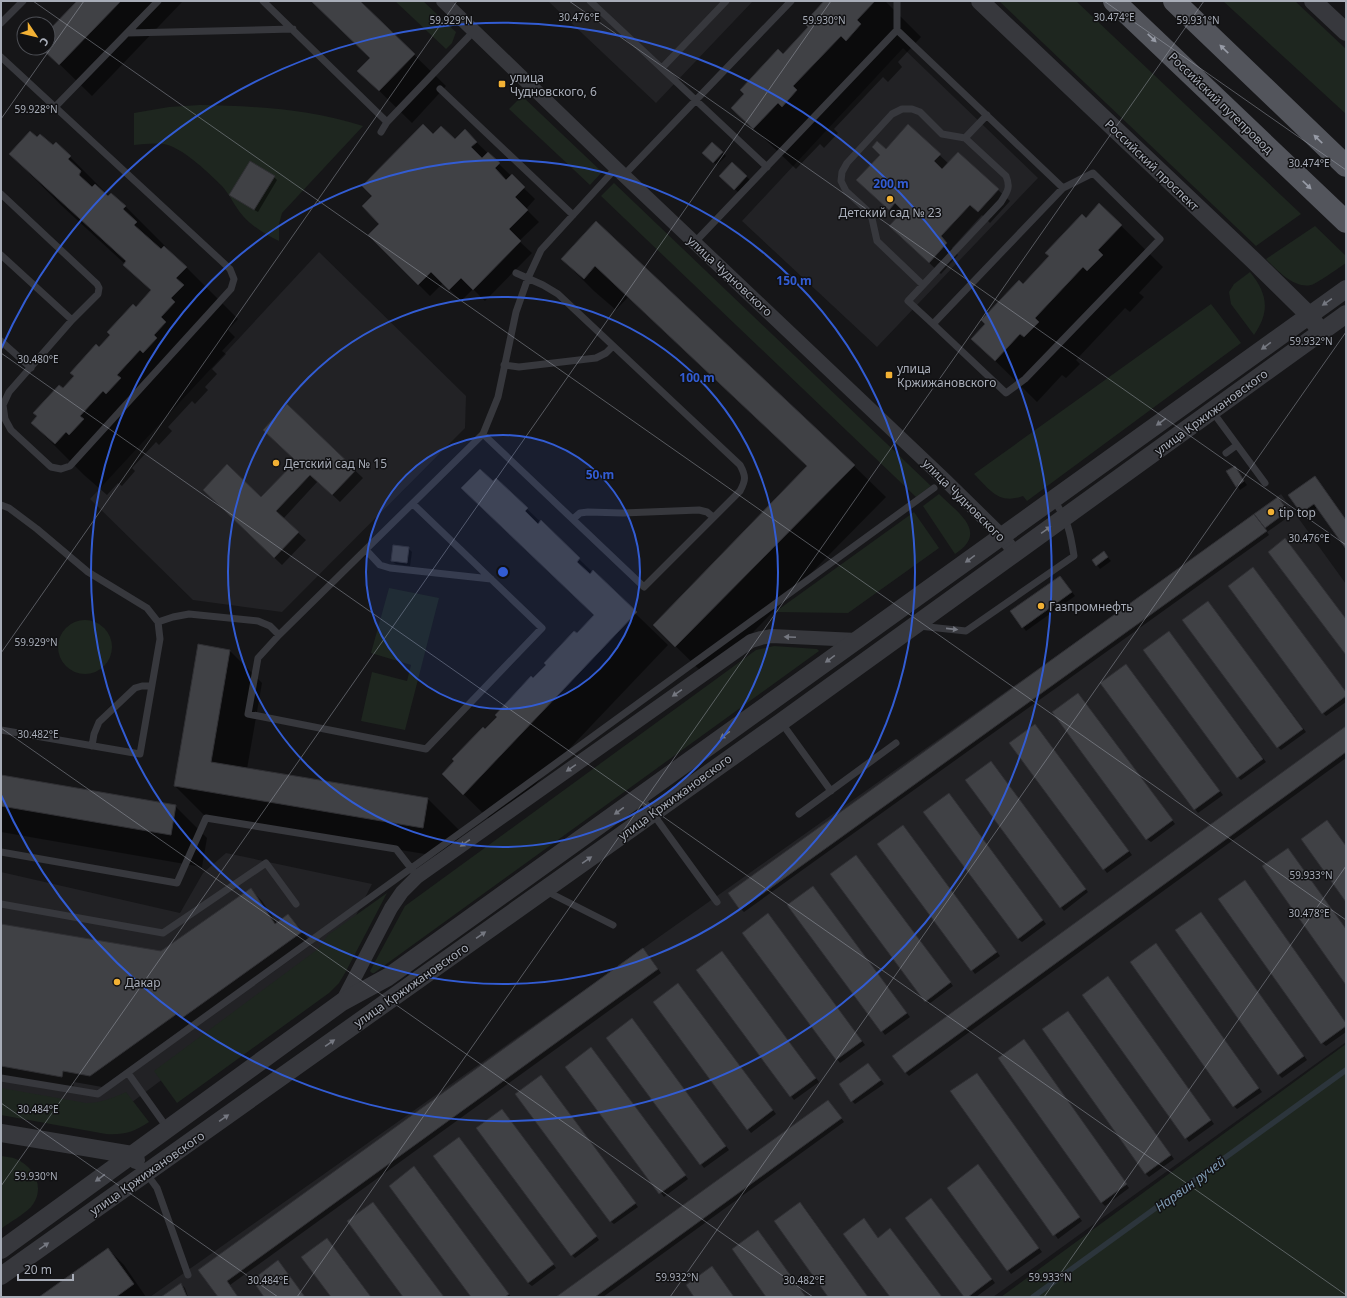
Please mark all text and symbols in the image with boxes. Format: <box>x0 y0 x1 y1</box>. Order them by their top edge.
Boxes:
text: 30.476°E <box>558 10 600 24</box>
text: 30.474°E <box>1093 10 1135 24</box>
text: 59.929°N <box>429 13 473 27</box>
text: 59.930°N <box>802 13 846 27</box>
text: 59.931°N <box>1176 13 1220 27</box>
north arrow <box>16 16 56 56</box>
one-way arrow <box>1147 33 1157 42</box>
text: С <box>36 35 53 49</box>
one-way arrow <box>1219 44 1229 54</box>
street label: Российский путепровод <box>1165 48 1278 158</box>
place label: улица Чудновского, 6 <box>510 69 597 100</box>
marker: улица Чудновского, 6 <box>497 79 507 89</box>
text: 59.928°N <box>14 102 58 116</box>
street label: Российский проспект <box>1101 116 1203 215</box>
one-way arrow <box>1313 134 1323 144</box>
text: 30.474°E <box>1288 156 1330 170</box>
text: 200 m <box>873 175 909 192</box>
one-way arrow <box>1302 180 1312 190</box>
marker: Детский сад № 23 <box>885 194 895 204</box>
place label: Детский сад № 23 <box>838 204 942 221</box>
street label: улица Чудновского <box>684 232 776 320</box>
text: 150 m <box>776 272 812 289</box>
one-way arrow <box>1322 298 1333 306</box>
text: 59.932°N <box>1289 334 1333 348</box>
one-way arrow <box>1261 342 1271 350</box>
text: 30.480°E <box>17 352 59 366</box>
place label: улица Кржижановского <box>897 360 996 391</box>
street label: улица Кржижановского <box>1151 365 1271 459</box>
text: 100 m <box>679 369 715 386</box>
marker: улица Кржижановского <box>884 370 894 380</box>
one-way arrow <box>1155 418 1166 426</box>
place label: Детский сад № 15 <box>284 455 387 472</box>
street label: улица Чудновского <box>919 455 1009 545</box>
marker: Детский сад № 15 <box>271 458 281 468</box>
text: 50 m <box>586 466 614 483</box>
place label: tip top <box>1279 504 1316 521</box>
marker: tip top <box>1266 507 1276 517</box>
one-way arrow <box>1041 526 1051 534</box>
text: 30.476°E <box>1288 531 1330 545</box>
one-way arrow <box>965 555 976 563</box>
centre of rings <box>496 565 510 579</box>
place label: Газпромнефть <box>1049 598 1133 615</box>
marker: Газпромнефть <box>1036 601 1046 611</box>
one-way arrow <box>946 626 958 633</box>
one-way arrow <box>783 634 796 640</box>
text: 59.929°N <box>14 635 58 649</box>
one-way arrow <box>825 655 836 663</box>
one-way arrow <box>672 689 682 697</box>
text: 30.482°E <box>17 727 59 741</box>
one-way arrow <box>719 731 730 739</box>
street label: улица Кржижановского <box>615 750 735 844</box>
one-way arrow <box>565 764 576 773</box>
one-way arrow <box>614 806 624 814</box>
one-way arrow <box>459 839 470 848</box>
one-way arrow <box>582 856 593 864</box>
text: 59.933°N <box>1289 868 1333 882</box>
text: 30.478°E <box>1288 906 1330 920</box>
one-way arrow <box>476 931 487 939</box>
street label: улица Кржижановского <box>350 939 472 1031</box>
place label: Дакар <box>125 974 161 991</box>
marker: Дакар <box>112 977 122 987</box>
one-way arrow <box>324 1039 335 1047</box>
text: 30.484°E <box>17 1102 59 1116</box>
one-way arrow <box>218 1114 229 1122</box>
street label: улица Кржижановского <box>86 1127 208 1219</box>
water label: Нарвин ручей <box>1151 1152 1229 1216</box>
text: 59.930°N <box>14 1169 58 1183</box>
one-way arrow <box>95 1174 106 1182</box>
one-way arrow <box>39 1242 49 1250</box>
scale bar <box>18 1256 73 1282</box>
text: 20 m <box>24 1261 52 1278</box>
text: 59.932°N <box>655 1270 699 1284</box>
text: 59.933°N <box>1028 1270 1072 1284</box>
text: 30.484°E <box>247 1273 289 1287</box>
text: 30.482°E <box>783 1273 825 1287</box>

